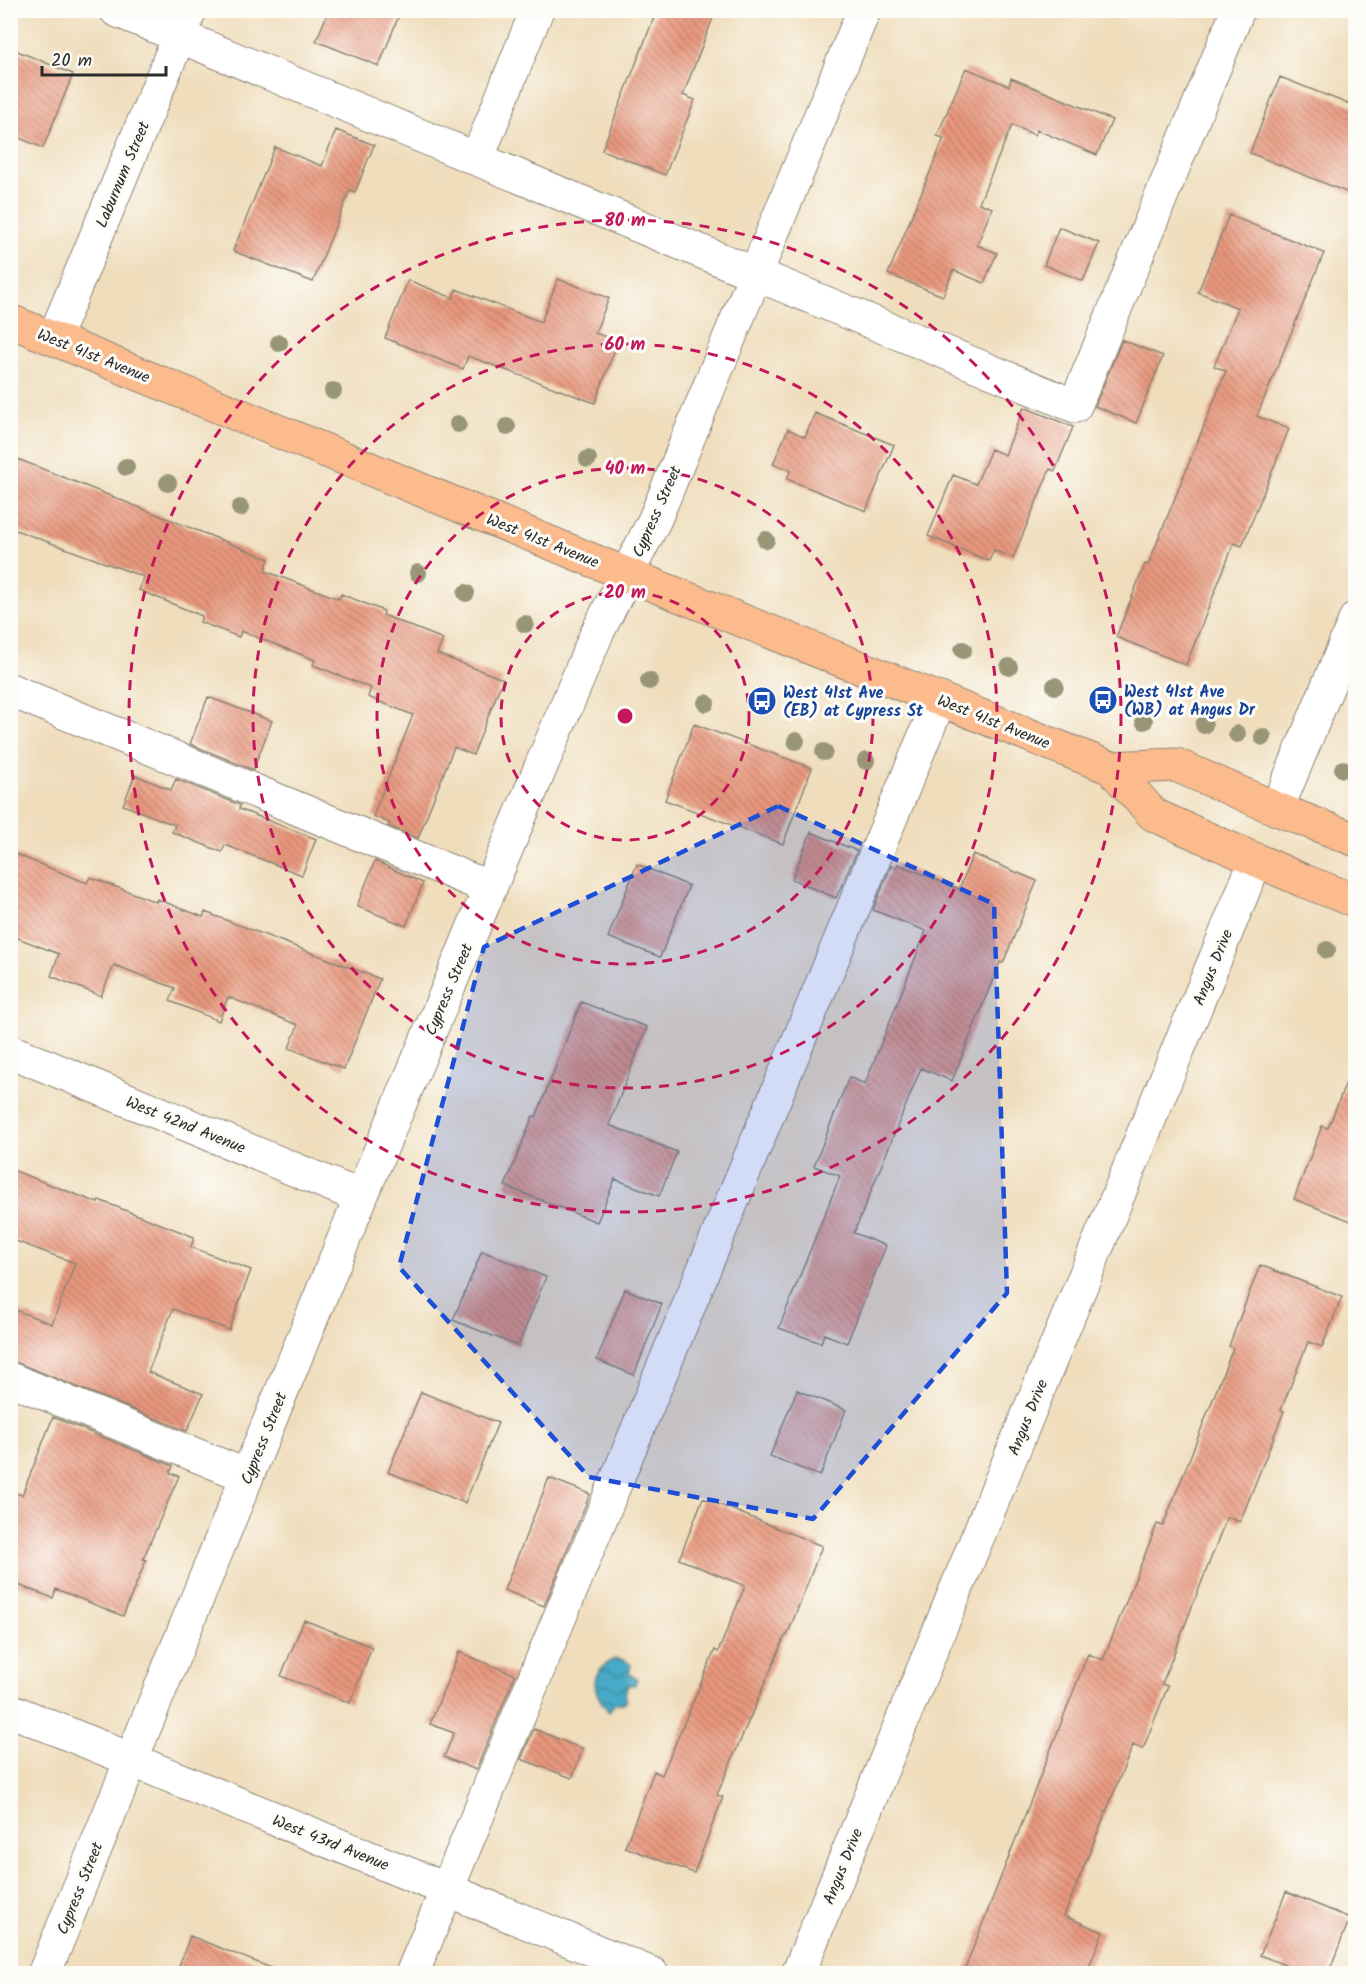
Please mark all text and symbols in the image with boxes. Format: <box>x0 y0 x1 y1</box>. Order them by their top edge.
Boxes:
scale bar <box>42 39 166 77</box>
text: 20 m <box>51 47 92 76</box>
street label: Laburnum Street <box>90 117 157 232</box>
text: 80 m <box>604 207 646 236</box>
street label: West 41st Avenue <box>33 322 154 390</box>
text: 60 m <box>605 331 646 360</box>
text: 40 m <box>605 455 646 484</box>
street label: Cypress Street <box>626 461 689 561</box>
street label: West 41st Avenue <box>482 507 603 575</box>
text: 20 m <box>604 579 646 608</box>
place label: West 41st Ave (WB) at Angus Dr <box>1124 680 1256 723</box>
place label: West 41st Ave (EB) at Cypress St <box>783 681 924 724</box>
bus stop icon: West 41st Ave (WB) at Angus Dr <box>1087 684 1119 716</box>
bus stop icon: West 41st Ave (EB) at Cypress St <box>746 685 778 717</box>
street label: West 41st Avenue <box>933 688 1054 756</box>
centre of rings <box>615 706 635 726</box>
street label: Angus Drive <box>1187 926 1240 1009</box>
street label: Cypress Street <box>419 939 480 1040</box>
street label: West 42nd Avenue <box>122 1090 249 1161</box>
street label: Angus Drive <box>1002 1376 1055 1459</box>
street label: Cypress Street <box>234 1388 295 1489</box>
street label: West 43rd Avenue <box>268 1809 393 1878</box>
street label: Angus Drive <box>817 1825 870 1908</box>
street label: Cypress Street <box>50 1838 111 1939</box>

